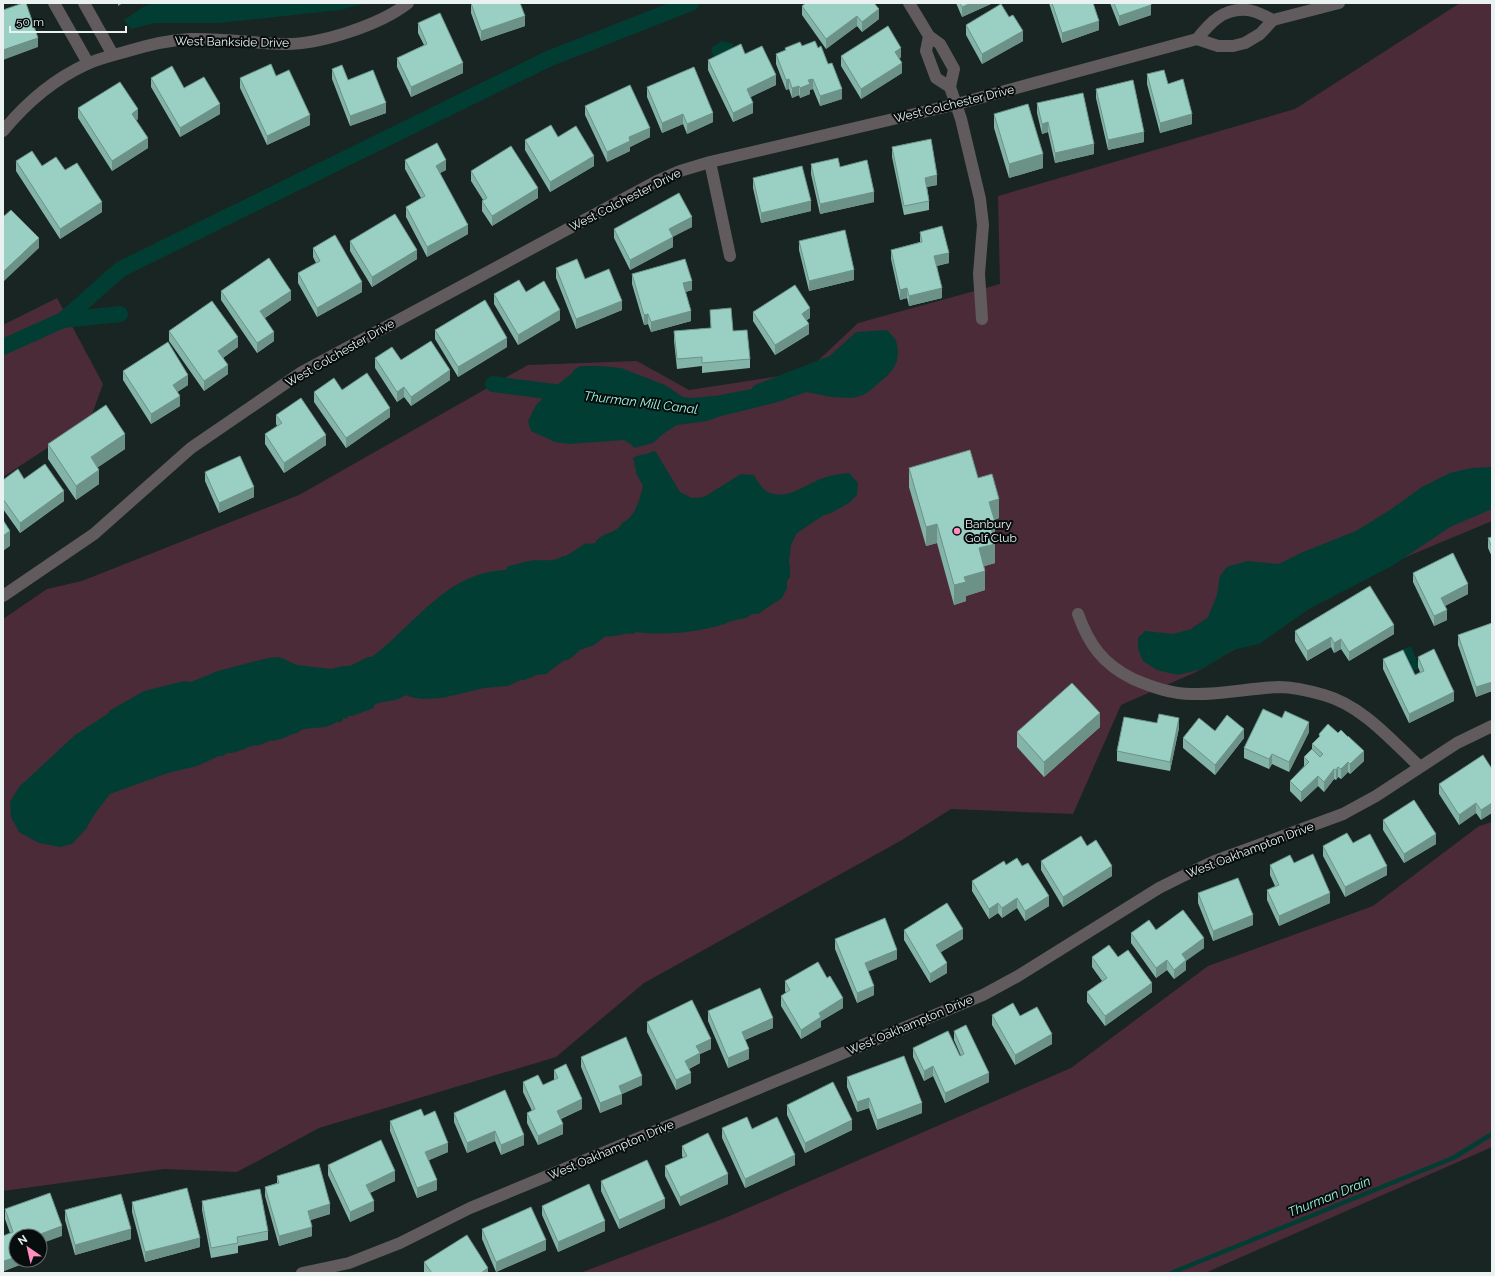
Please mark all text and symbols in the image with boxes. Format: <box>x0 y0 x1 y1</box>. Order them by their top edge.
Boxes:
scale bar <box>10 8 126 34</box>
text: 50 m <box>16 15 44 29</box>
street label: West Bankside Drive <box>175 34 289 50</box>
street label: West Colchester Drive <box>892 82 1016 126</box>
street label: West Colchester Drive <box>567 166 683 234</box>
street label: West Colchester Drive <box>283 316 397 390</box>
water label: Thurman Mill Canal <box>583 388 699 417</box>
place label: Banbury Golf Club <box>965 517 1017 545</box>
marker: Banbury Golf Club <box>952 526 962 536</box>
street label: West Oakhampton Drive <box>1184 819 1316 881</box>
street label: West Oakhampton Drive <box>845 992 975 1058</box>
street label: West Oakhampton Drive <box>546 1117 676 1183</box>
water label: Thurman Drain <box>1286 1173 1373 1220</box>
north arrow <box>8 1228 48 1268</box>
text: N <box>16 1232 30 1248</box>

